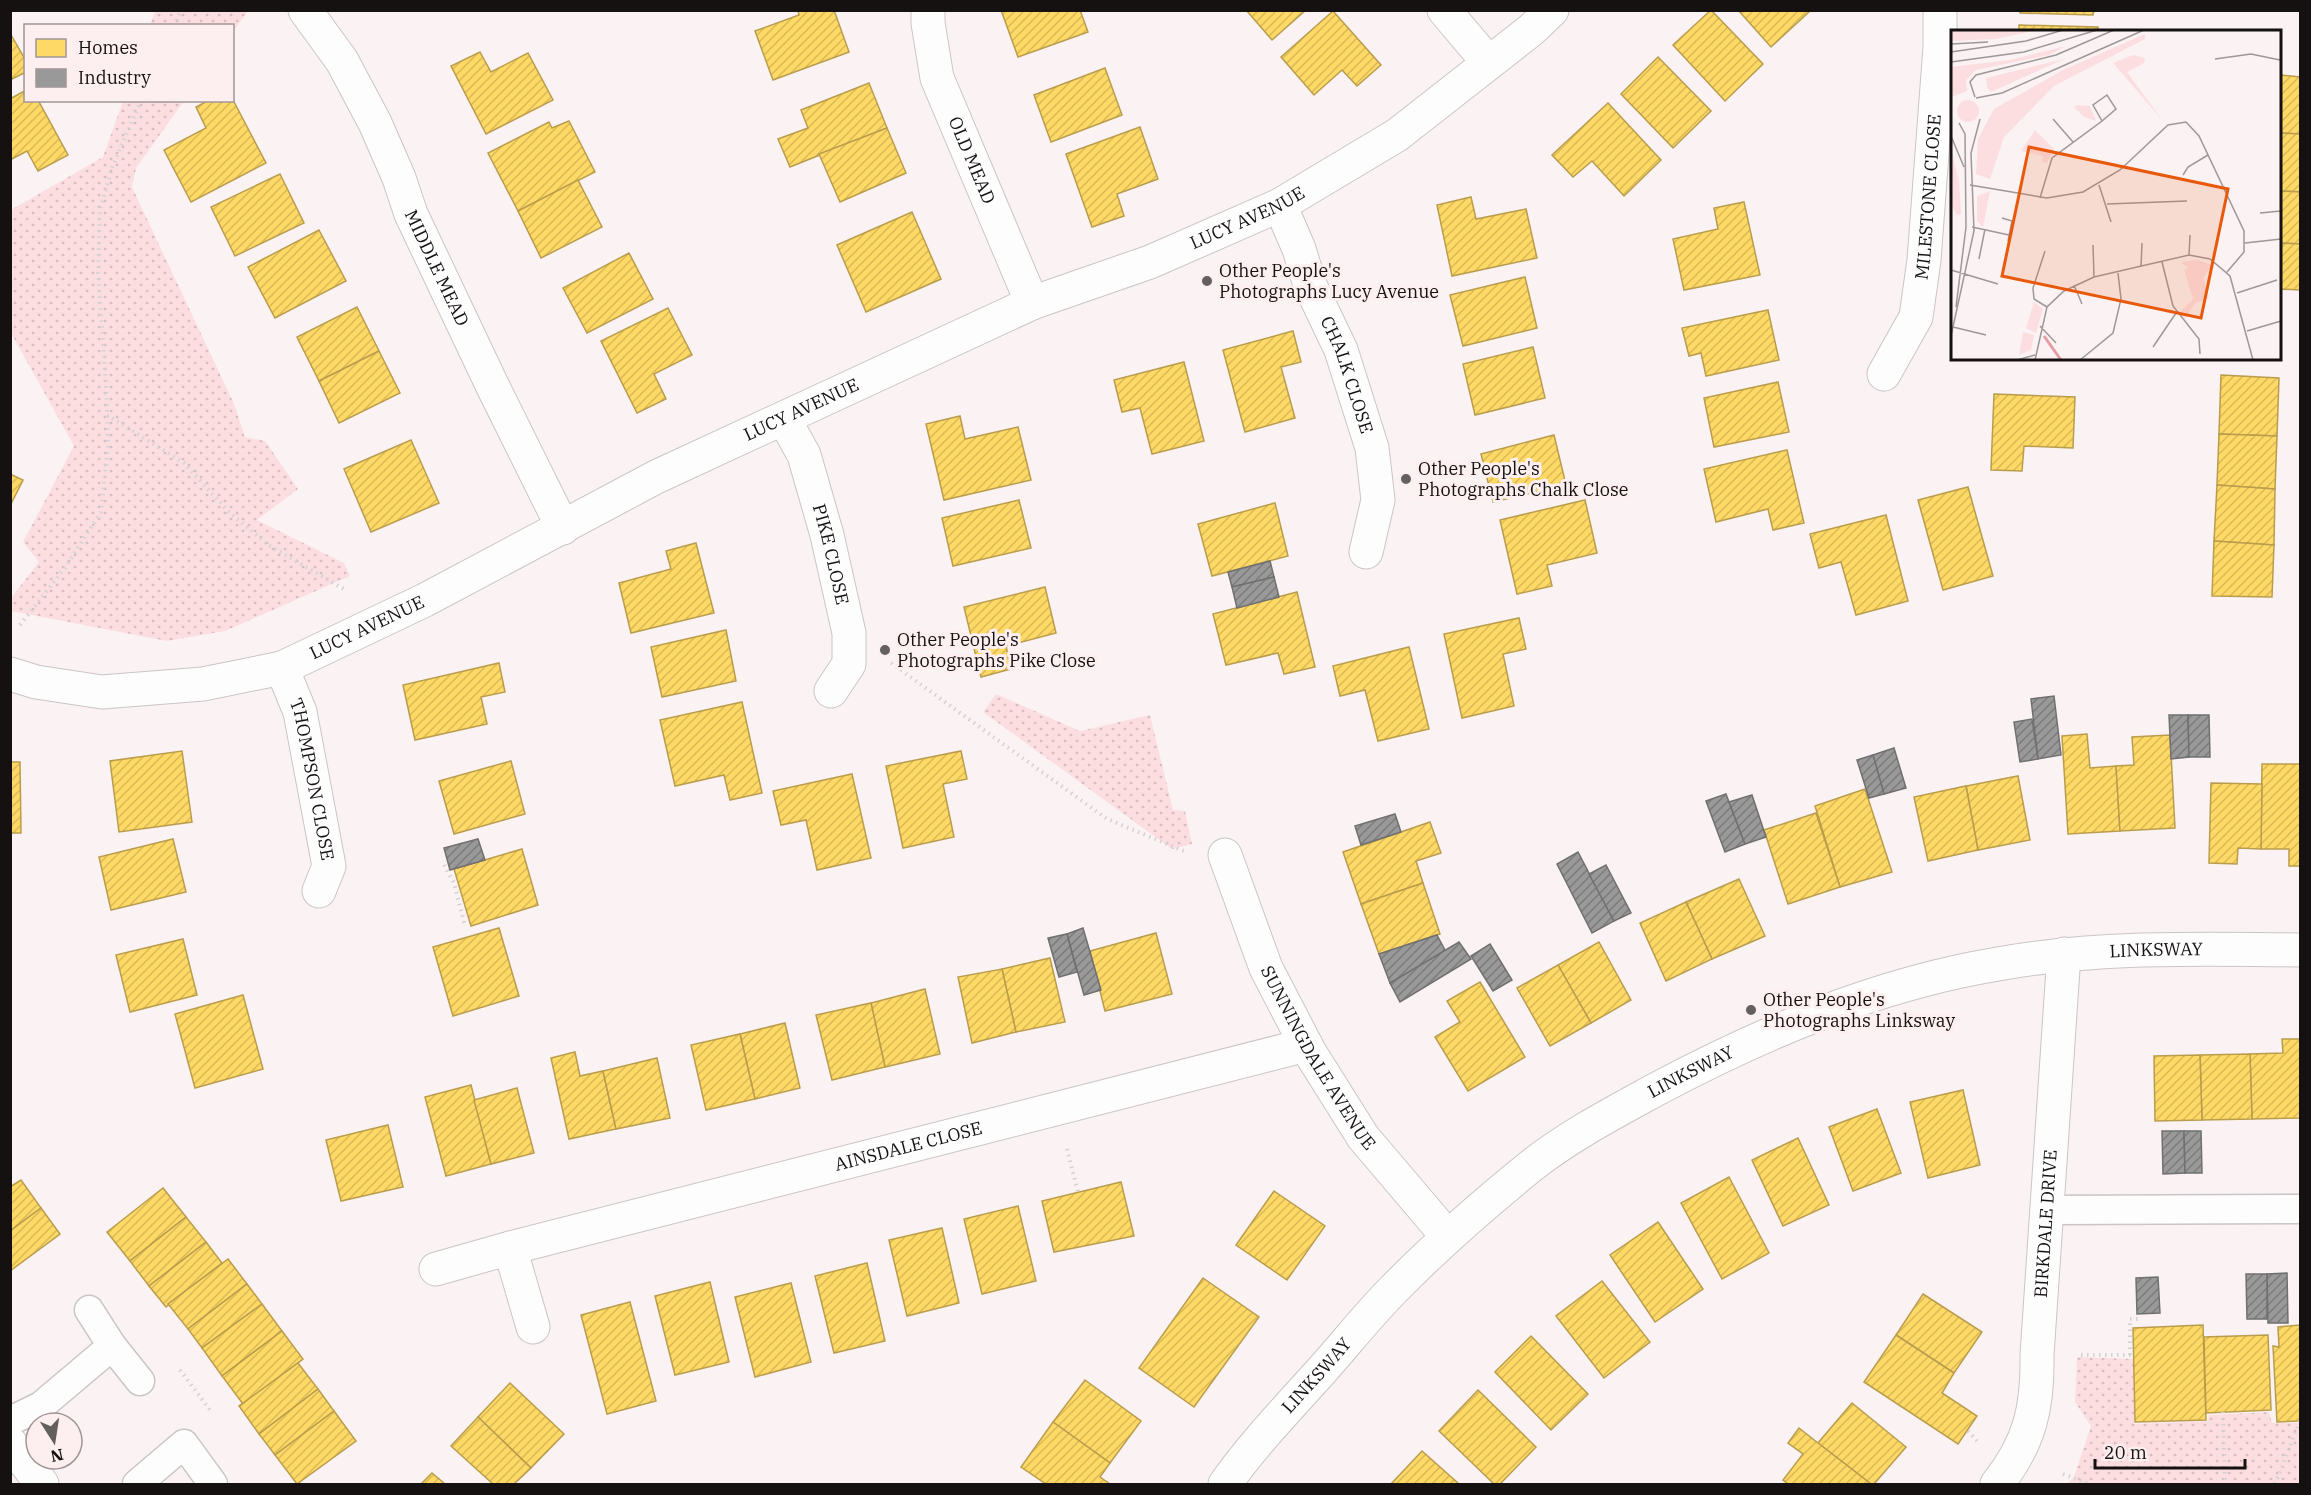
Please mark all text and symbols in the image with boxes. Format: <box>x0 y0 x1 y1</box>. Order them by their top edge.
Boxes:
legend <box>24 24 234 102</box>
inset map <box>1951 30 2281 360</box>
text: Homes <box>78 36 138 59</box>
text: Industry <box>78 66 151 89</box>
street label: OLD MEAD <box>944 113 1001 207</box>
street label: MILESTONE CLOSE <box>1909 113 1946 281</box>
street label: LUCY AVENUE <box>1186 181 1309 254</box>
street label: MIDDLE MEAD <box>400 206 474 330</box>
place label: Other People's Photographs Lucy Avenue <box>1219 259 1439 303</box>
marker: Other People's Photographs Lucy Avenue <box>1200 274 1214 288</box>
street label: CHALK CLOSE <box>1316 312 1379 436</box>
street label: LUCY AVENUE <box>740 373 862 446</box>
place label: Other People's Photographs Chalk Close <box>1418 457 1628 501</box>
marker: Other People's Photographs Chalk Close <box>1399 472 1413 486</box>
street label: PIKE CLOSE <box>808 501 854 607</box>
street label: LUCY AVENUE <box>306 590 428 664</box>
place label: Other People's Photographs Pike Close <box>897 628 1096 672</box>
marker: Other People's Photographs Pike Close <box>878 643 892 657</box>
street label: THOMPSON CLOSE <box>285 695 340 862</box>
street label: LINKSWAY <box>2109 937 2204 962</box>
street label: SUNNINGDALE AVENUE <box>1256 961 1381 1155</box>
place label: Other People's Photographs Linksway <box>1763 988 1956 1032</box>
marker: Other People's Photographs Linksway <box>1744 1003 1758 1017</box>
street label: LINKSWAY <box>1643 1040 1738 1103</box>
street label: AINSDALE CLOSE <box>832 1116 984 1176</box>
street label: BIRKDALE DRIVE <box>2029 1149 2062 1299</box>
street label: LINKSWAY <box>1276 1332 1356 1418</box>
north arrow <box>24 1411 84 1471</box>
scale bar <box>2095 1432 2245 1470</box>
text: 20 m <box>2104 1441 2147 1464</box>
text: N <box>49 1445 65 1467</box>

